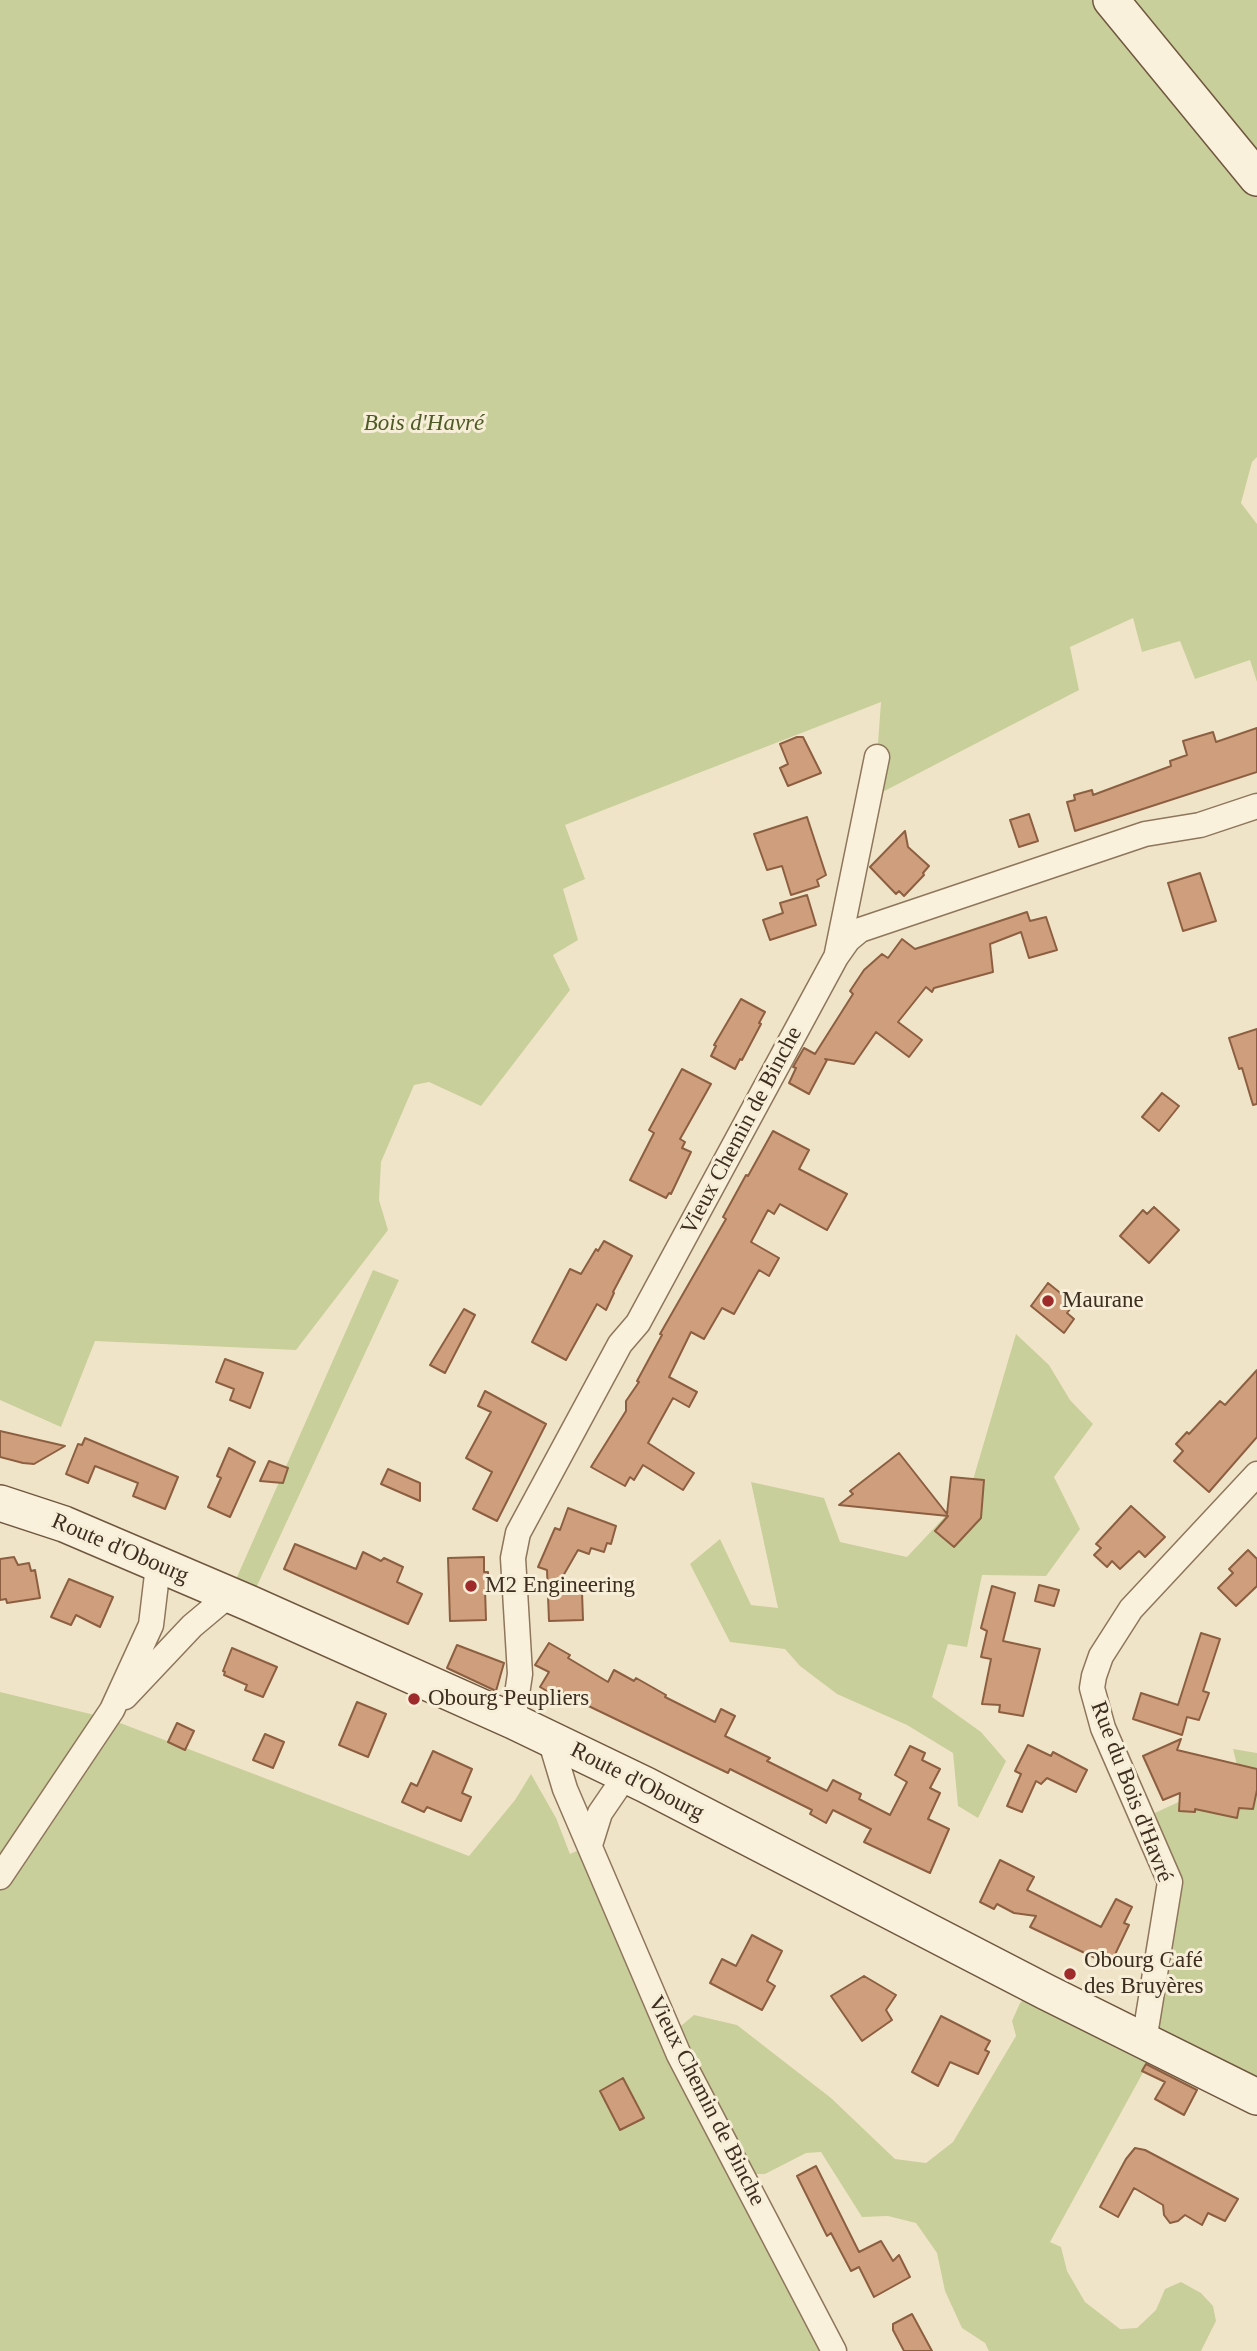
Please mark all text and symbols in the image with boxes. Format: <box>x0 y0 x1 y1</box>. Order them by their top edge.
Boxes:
park label: Bois d'Havré <box>364 410 484 438</box>
street label: Vieux Chemin de Binche <box>675 1022 809 1240</box>
place label: Maurane <box>1062 1287 1144 1315</box>
marker: Maurane <box>1040 1293 1056 1309</box>
street label: Route d'Obourg <box>47 1508 193 1590</box>
place label: M2 Engineering <box>485 1572 635 1600</box>
marker: M2 Engineering <box>463 1578 479 1594</box>
place label: Obourg Peupliers <box>428 1685 589 1713</box>
marker: Obourg Peupliers <box>406 1691 422 1707</box>
street label: Rue du Bois d'Havré <box>1084 1698 1178 1886</box>
street label: Route d'Obourg <box>566 1737 708 1827</box>
place label: Obourg Café des Bruyères <box>1084 1947 1203 2001</box>
marker: Obourg Café des Bruyères <box>1062 1966 1078 1982</box>
street label: Vieux Chemin de Binche <box>641 1991 771 2211</box>

